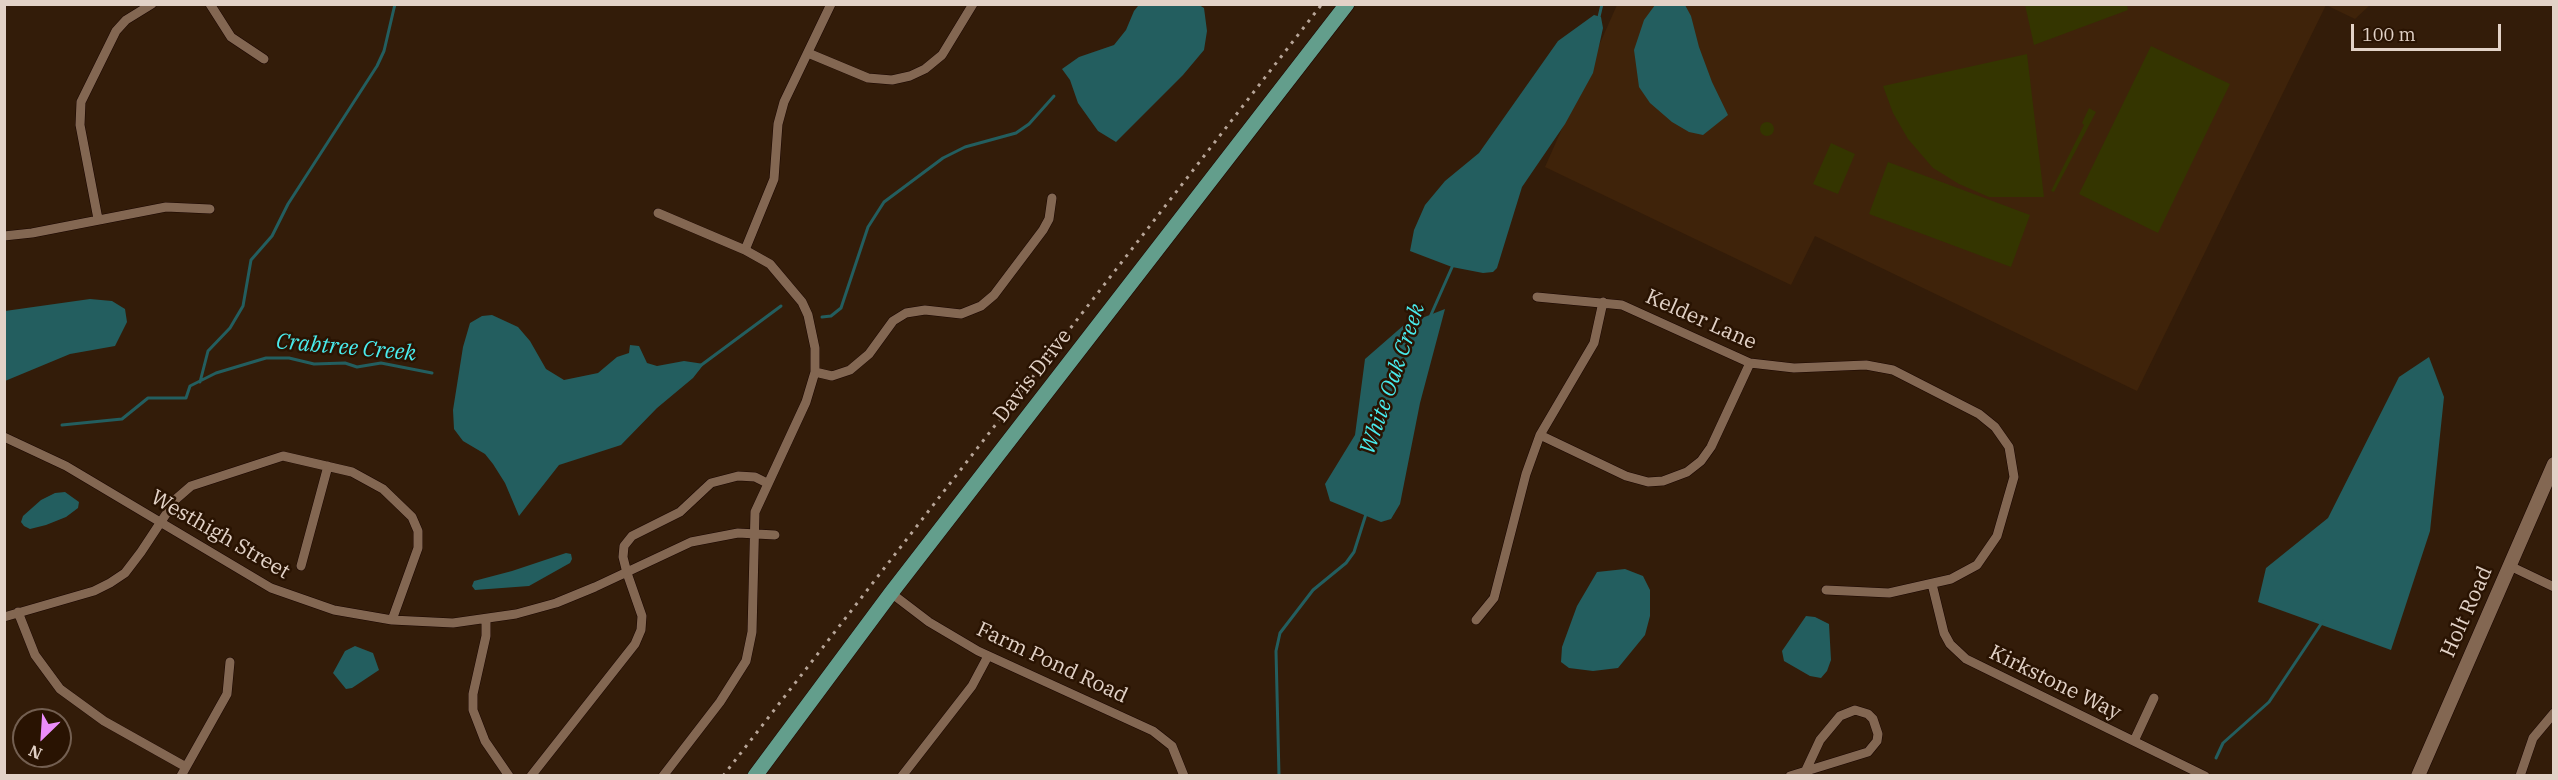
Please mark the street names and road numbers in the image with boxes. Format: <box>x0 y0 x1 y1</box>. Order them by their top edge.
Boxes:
street label: Kelder Lane <box>1642 284 1760 356</box>
street label: Davis Drive <box>989 324 1077 428</box>
street label: Westhigh Street <box>146 485 294 585</box>
street label: Holt Road <box>2436 563 2498 661</box>
street label: Farm Pond Road <box>973 617 1131 709</box>
street label: Kirkstone Way <box>1985 640 2125 726</box>

